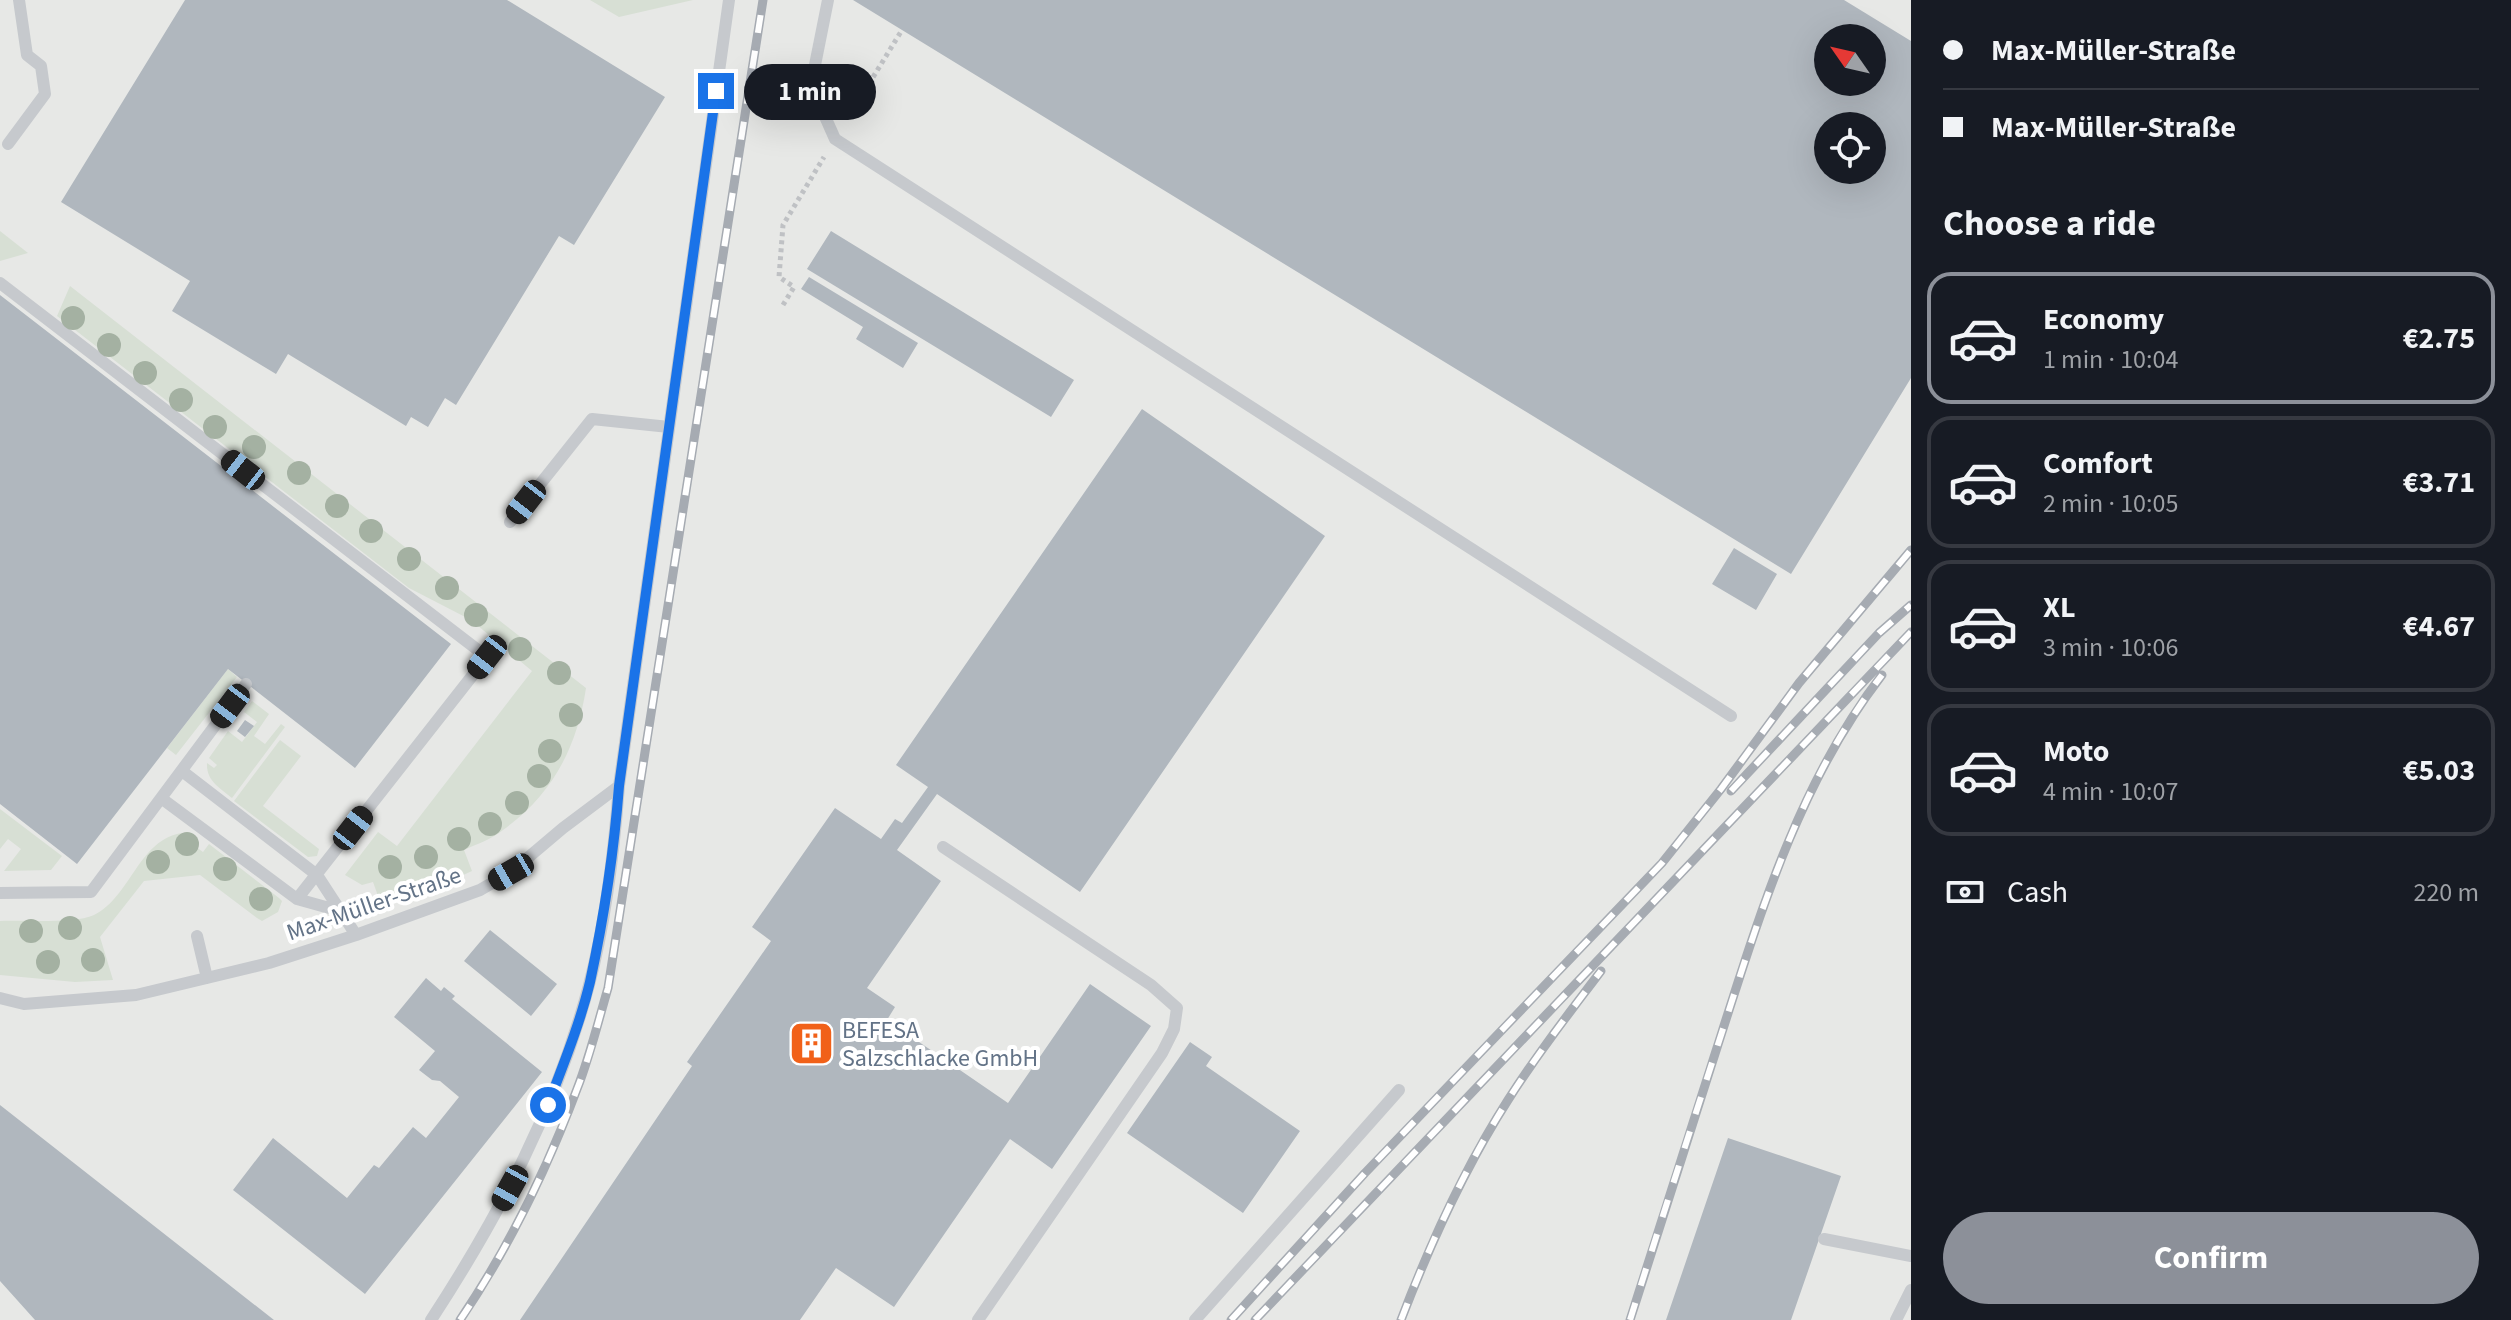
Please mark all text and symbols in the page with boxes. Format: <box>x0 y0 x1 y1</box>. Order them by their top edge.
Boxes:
north arrow <box>1814 24 1886 96</box>
map controls <box>1814 24 1886 184</box>
text: Max-Müller-Straße <box>1991 29 2236 72</box>
callout: 1 min <box>744 63 876 119</box>
route end <box>698 73 734 109</box>
text: 1 min <box>778 73 842 110</box>
text: Max-Müller-Straße <box>1991 106 2236 149</box>
button: locate <box>1814 112 1886 184</box>
text: Choose a ride <box>1943 198 2156 249</box>
text: Economy <box>2043 298 2164 341</box>
icon: car <box>1947 302 2019 374</box>
text: €2.75 <box>2403 317 2475 360</box>
text: 1 min · 10:04 <box>2043 341 2178 378</box>
text: Comfort <box>2043 442 2153 485</box>
car <box>217 446 269 494</box>
icon: car <box>1947 446 2019 518</box>
text: €3.71 <box>2403 461 2475 504</box>
car <box>502 476 550 528</box>
text: 2 min · 10:05 <box>2043 485 2178 522</box>
text: XL <box>2043 586 2076 629</box>
icon: car <box>1947 590 2019 662</box>
text: €4.67 <box>2403 605 2475 648</box>
text: 3 min · 10:06 <box>2043 629 2178 666</box>
car <box>463 631 511 683</box>
car <box>206 680 254 732</box>
text: Moto <box>2043 730 2109 773</box>
icon: car <box>1947 734 2019 806</box>
text: €5.03 <box>2403 749 2475 792</box>
text: 4 min · 10:07 <box>2043 773 2178 810</box>
car <box>329 802 377 854</box>
car <box>484 850 538 894</box>
street label: Max-Müller-Straße <box>282 858 466 950</box>
icon: cash <box>1943 870 1987 914</box>
text: Cash <box>2007 871 2068 914</box>
text: 220 m <box>2413 874 2479 911</box>
place label: BEFESA Salzschlacke GmbH <box>842 1013 1038 1076</box>
building icon: BEFESA Salzschlacke GmbH <box>787 1020 835 1068</box>
route start <box>530 1087 566 1123</box>
car <box>488 1161 532 1215</box>
button: Confirm <box>1943 1212 2479 1304</box>

